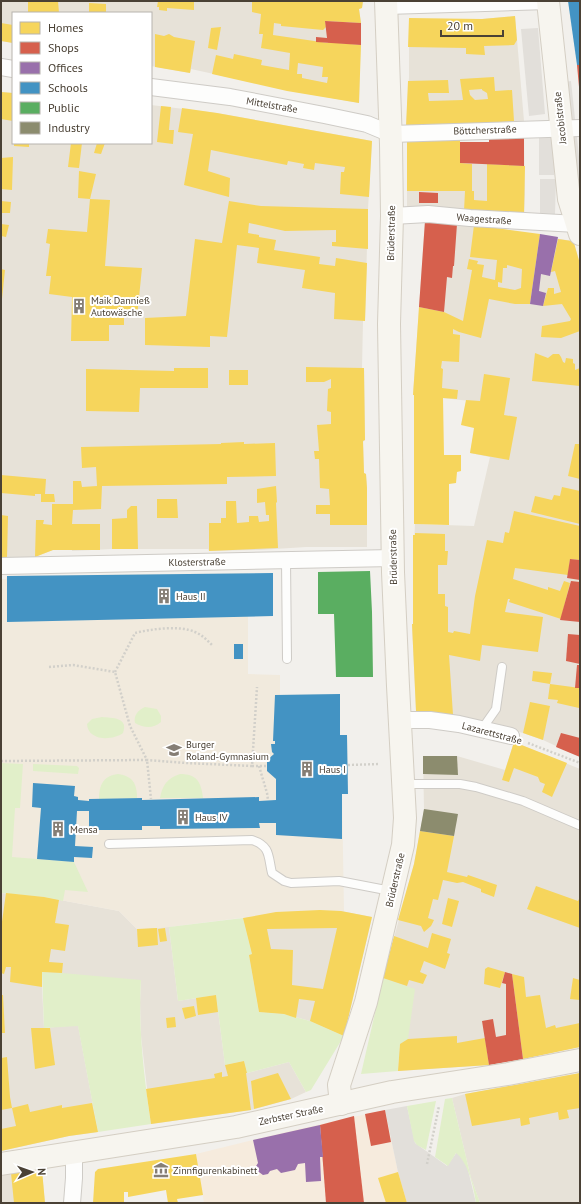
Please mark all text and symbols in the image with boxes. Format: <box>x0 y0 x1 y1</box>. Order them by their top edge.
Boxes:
legend <box>12 12 152 144</box>
scale bar <box>441 12 503 38</box>
text: 20 m <box>447 18 473 33</box>
text: Homes <box>48 20 83 35</box>
text: Shops <box>48 40 79 55</box>
text: Offices <box>48 60 83 75</box>
text: Schools <box>48 80 88 95</box>
street label: Jacobistraße <box>551 91 569 146</box>
street label: Mittelstraße <box>245 94 299 116</box>
text: Public <box>48 100 80 115</box>
text: Industry <box>48 120 90 135</box>
street label: Böttcherstraße <box>453 122 517 138</box>
street label: Brüderstraße <box>384 205 398 261</box>
street label: Waagestraße <box>456 211 512 227</box>
place label: Maik Dannieß Autowäsche <box>91 294 150 319</box>
building icon: Maik Dannieß Autowäsche <box>70 297 88 315</box>
street label: Brüderstraße <box>386 529 400 585</box>
street label: Klosterstraße <box>168 555 226 569</box>
building icon: Haus II <box>155 587 173 605</box>
place label: Haus II <box>176 590 206 603</box>
street label: Lazarettstraße <box>461 719 523 747</box>
place label: Burger Roland-Gymnasium <box>186 738 269 763</box>
school or university icon: Burger Roland-Gymnasium <box>165 741 183 759</box>
building icon: Haus I <box>298 760 316 778</box>
place label: Haus I <box>319 763 346 776</box>
building icon: Haus IV <box>174 808 192 826</box>
place label: Haus IV <box>195 811 228 824</box>
building icon: Mensa <box>49 820 67 838</box>
place label: Mensa <box>70 823 98 836</box>
street label: Brüderstraße <box>382 852 408 908</box>
street label: Zerbster Straße <box>258 1102 324 1128</box>
north arrow <box>12 1152 52 1192</box>
museum icon: Zinnfigurenkabinett <box>152 1161 170 1179</box>
place label: Zinnfigurenkabinett <box>173 1164 258 1177</box>
text: N <box>35 1168 49 1176</box>

